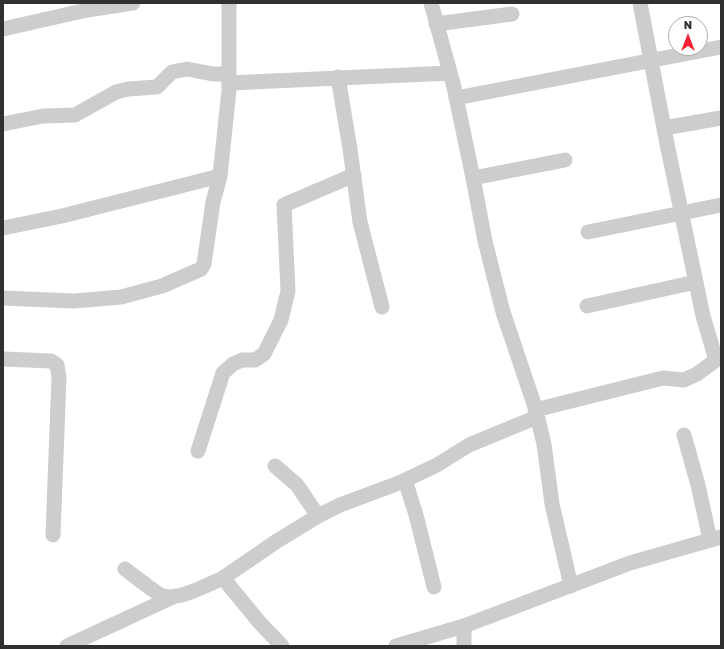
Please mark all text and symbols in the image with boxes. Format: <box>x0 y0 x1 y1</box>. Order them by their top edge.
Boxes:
north arrow <box>668 16 708 56</box>
text: N <box>684 18 692 31</box>

